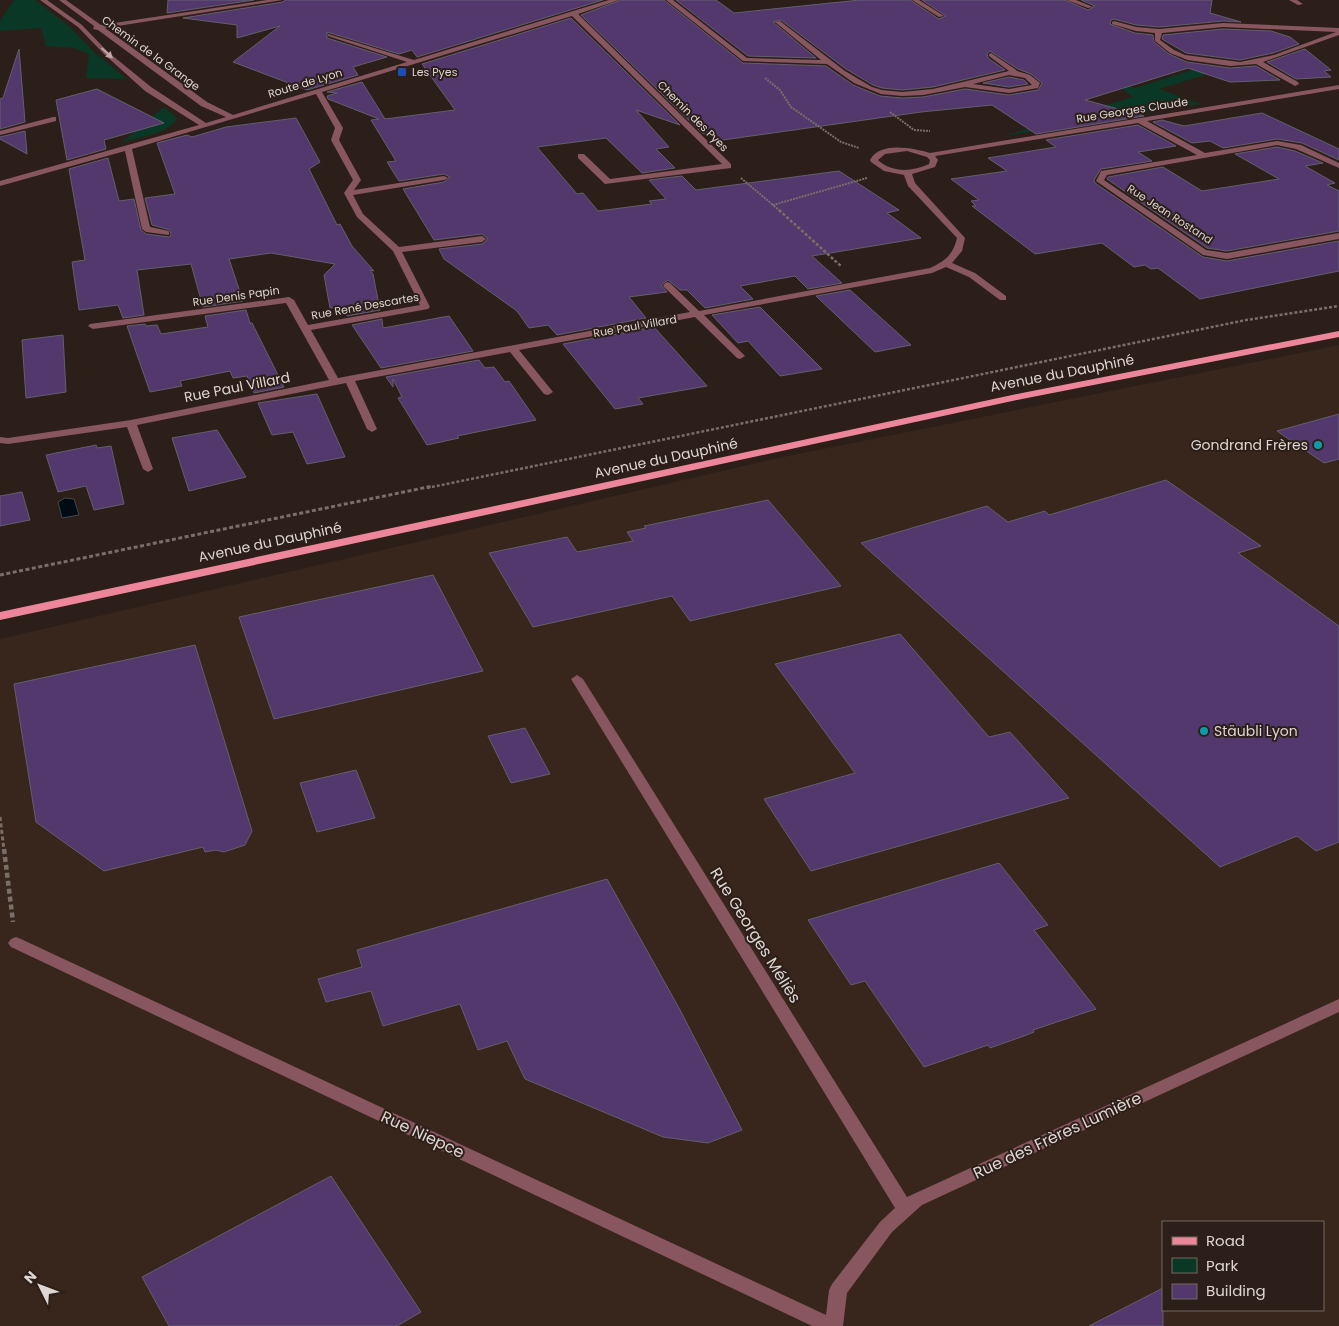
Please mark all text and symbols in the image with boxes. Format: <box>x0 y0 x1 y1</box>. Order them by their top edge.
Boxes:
street label: Chemin de la Grange <box>99 12 204 94</box>
one-way arrow <box>101 47 113 59</box>
street label: Route de Lyon <box>266 64 344 102</box>
place label: Les Pyes <box>412 64 458 80</box>
marker: Les Pyes <box>396 66 408 78</box>
street label: Chemin des Pyes <box>654 77 732 155</box>
street label: Rue Georges Claude <box>1075 93 1189 127</box>
street label: Rue Jean Rostand <box>1124 180 1216 248</box>
street label: Rue Denis Papin <box>192 282 280 310</box>
street label: Rue René Descartes <box>310 289 420 323</box>
street label: Rue Paul Villard <box>592 311 678 341</box>
street label: Avenue du Dauphiné <box>988 349 1136 397</box>
street label: Rue Paul Villard <box>182 367 292 407</box>
street label: Avenue du Dauphiné <box>592 433 740 483</box>
place label: Gondrand Frères <box>1191 435 1308 455</box>
marker: Gondrand Frères <box>1312 439 1324 451</box>
street label: Avenue du Dauphiné <box>196 517 344 567</box>
place label: Stäubli Lyon <box>1214 721 1298 741</box>
marker: Stäubli Lyon <box>1198 725 1210 737</box>
street label: Rue Georges Méliès <box>705 863 807 1007</box>
street label: Rue des Frères Lumière <box>969 1086 1145 1185</box>
street label: Rue Niepce <box>377 1105 468 1164</box>
legend <box>1162 1221 1324 1311</box>
text: Road <box>1206 1230 1245 1251</box>
text: Park <box>1206 1255 1238 1276</box>
north arrow <box>15 1261 65 1311</box>
text: N <box>19 1267 41 1288</box>
text: Building <box>1206 1280 1266 1301</box>

